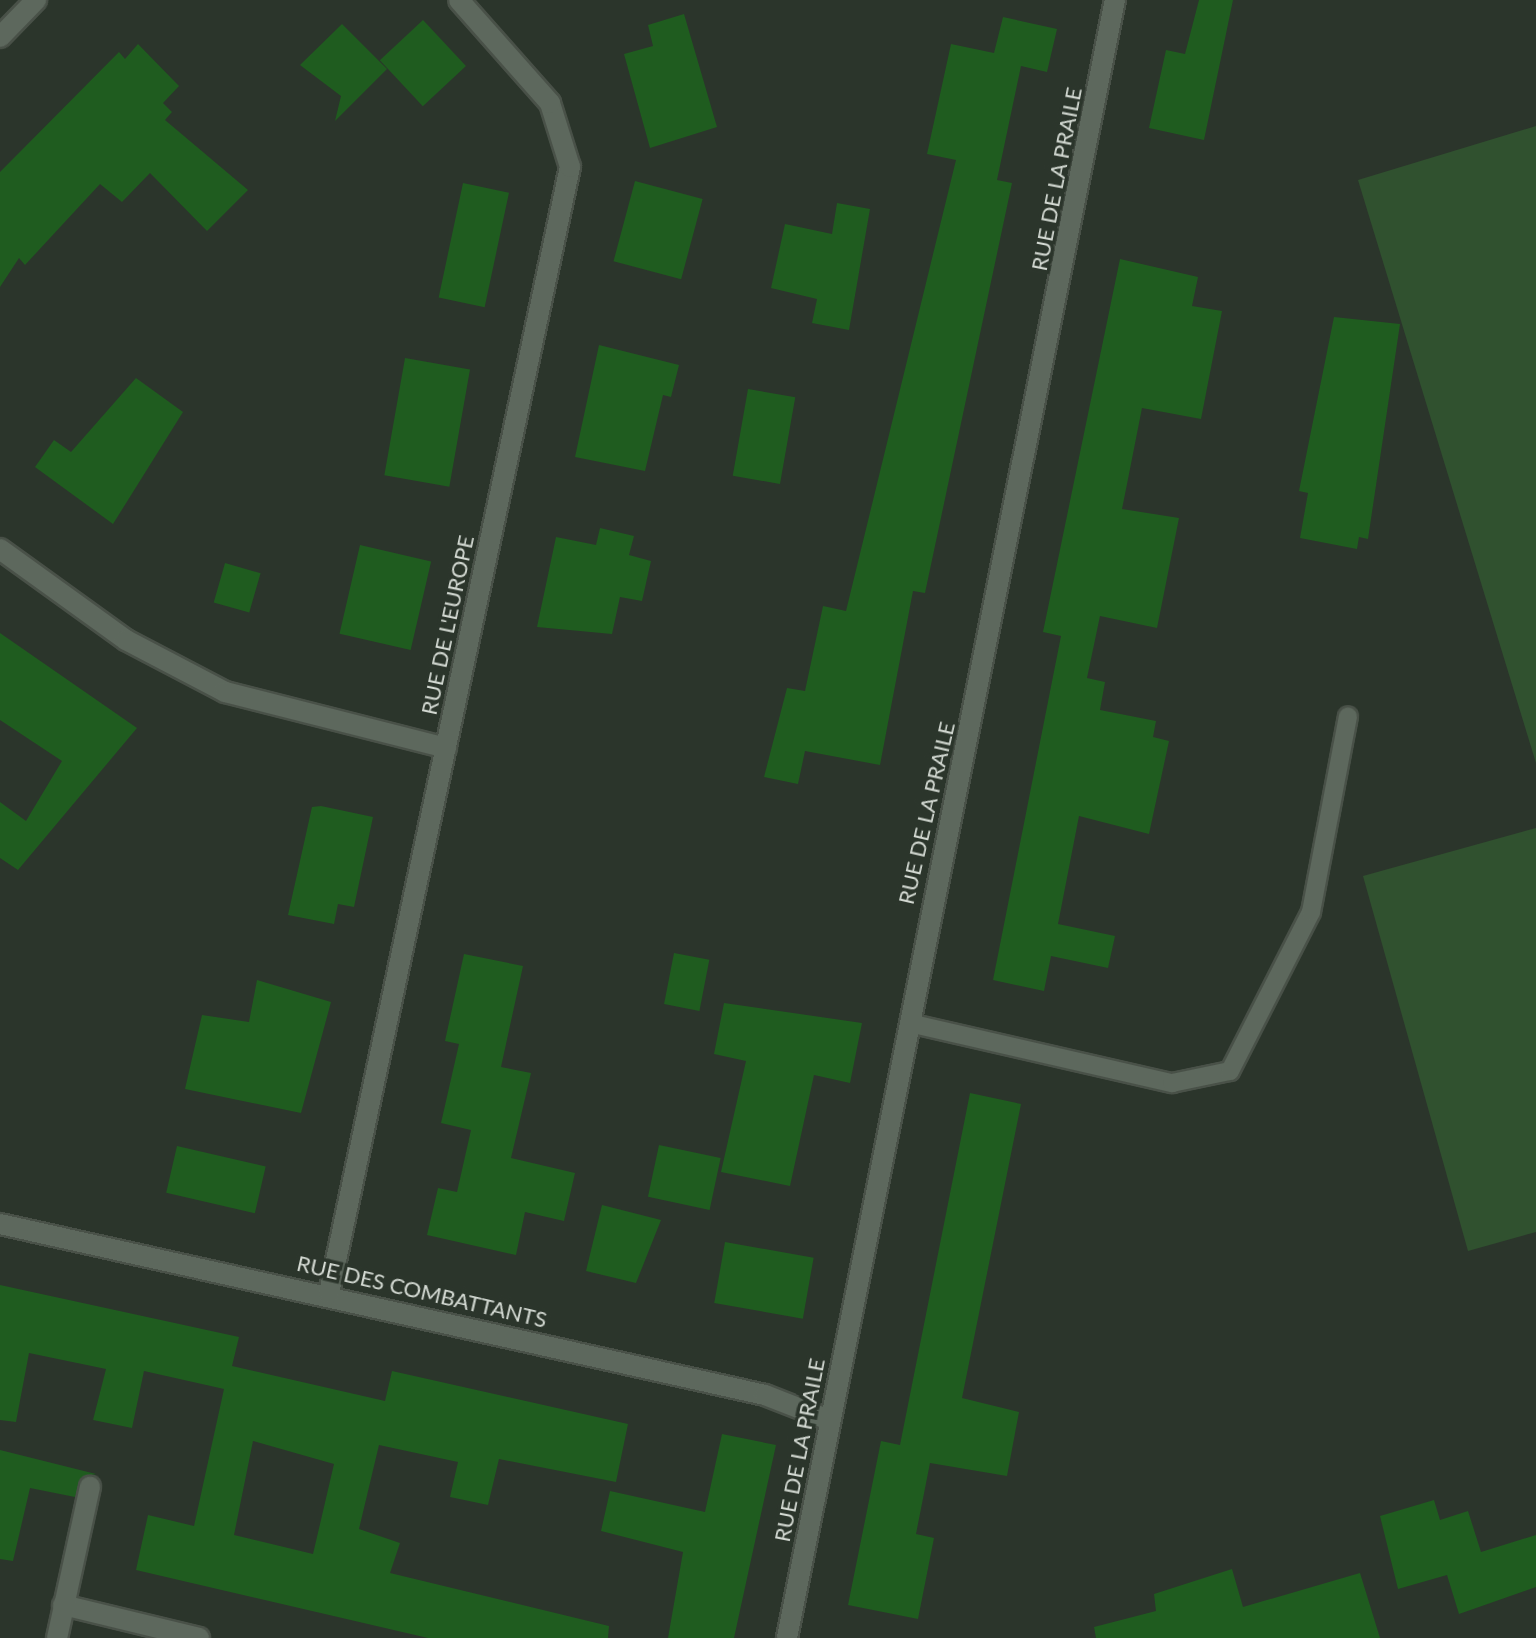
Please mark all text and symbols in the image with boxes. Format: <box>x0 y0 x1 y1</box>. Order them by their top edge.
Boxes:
street label: RUE DE LA PRAILE <box>1025 85 1087 273</box>
street label: RUE DE L'EUROPE <box>415 533 479 717</box>
street label: RUE DE LA PRAILE <box>892 719 960 907</box>
street label: RUE DES COMBATTANTS <box>294 1249 550 1333</box>
street label: RUE DE LA PRAILE <box>768 1356 830 1544</box>

